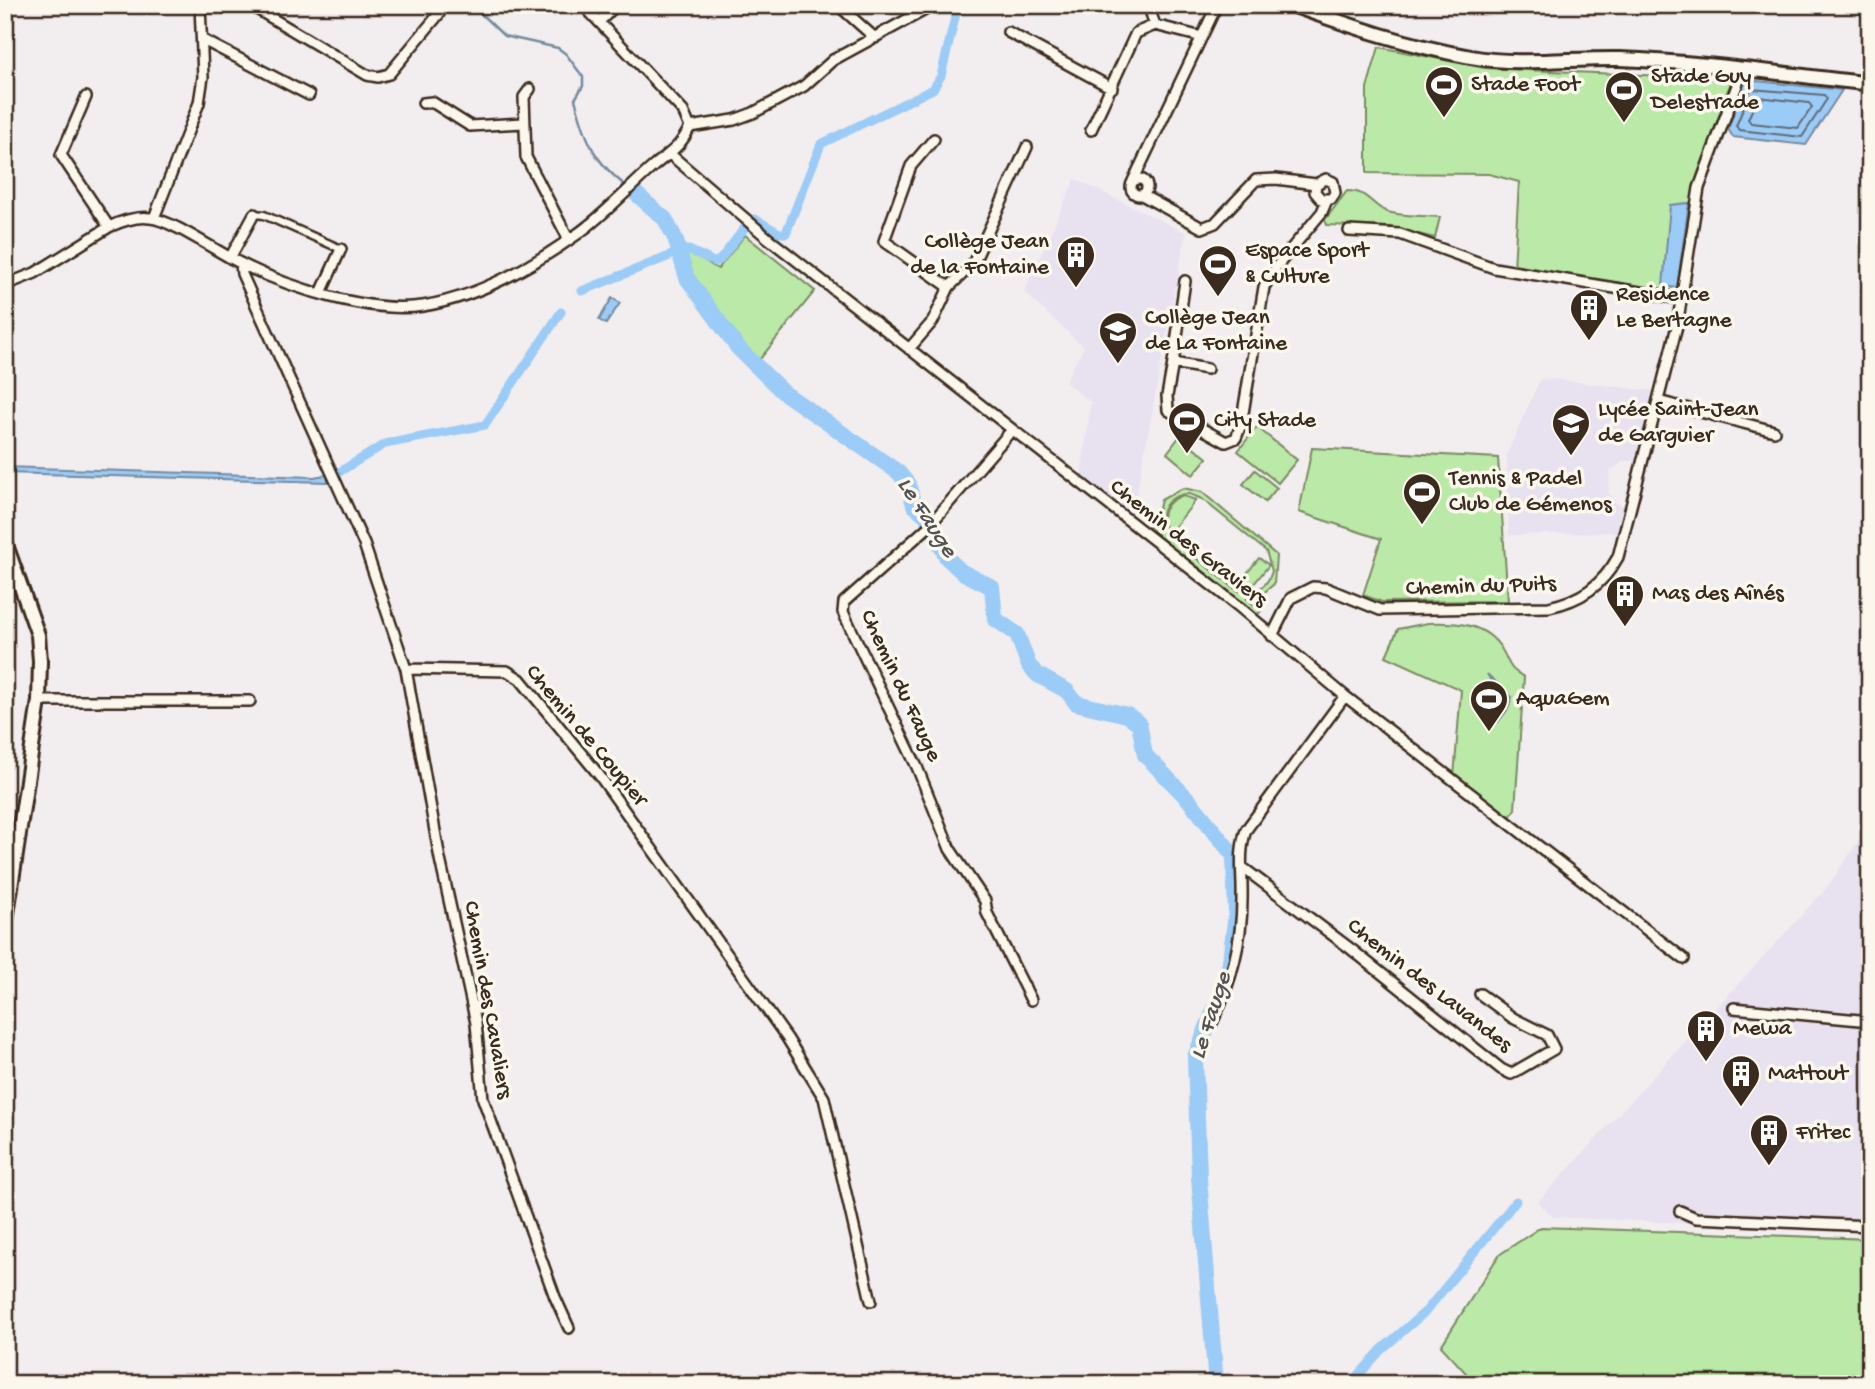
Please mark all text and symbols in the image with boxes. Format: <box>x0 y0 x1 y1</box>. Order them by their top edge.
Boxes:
sports icon: Stade Foot <box>1423 64 1465 119</box>
place label: Stade Guy Delestrade <box>1649 64 1760 117</box>
sports icon: Stade Guy Delestrade <box>1603 69 1645 124</box>
place label: Stade Foot <box>1471 72 1581 99</box>
place label: Collège Jean de la Fontaine <box>910 229 1050 282</box>
building icon: Collège Jean de la Fontaine <box>1055 234 1097 289</box>
place label: Espace Sport & Culture <box>1245 238 1370 291</box>
sports icon: Espace Sport & Culture <box>1197 243 1239 298</box>
place label: Residence Le Bertagne <box>1616 282 1733 335</box>
building icon: Residence Le Bertagne <box>1568 287 1610 342</box>
place label: Collège Jean de La Fontaine <box>1145 305 1288 358</box>
school or university icon: Collège Jean de La Fontaine <box>1097 310 1139 365</box>
place label: Lycée Saint-Jean de Garguier <box>1598 397 1759 450</box>
sports icon: City Stade <box>1166 400 1208 455</box>
school or university icon: Lycée Saint-Jean de Garguier <box>1550 402 1592 457</box>
place label: City Stade <box>1214 408 1317 435</box>
place label: Tennis & Padel Club de Gémenos <box>1447 466 1612 519</box>
sports icon: Tennis & Padel Club de Gémenos <box>1401 471 1443 526</box>
water label: Le Fauge <box>889 472 963 565</box>
street label: Chemin des Graviers <box>1104 474 1273 614</box>
street label: Chemin du Puits <box>1405 571 1557 603</box>
building icon: Mas des Aînés <box>1604 573 1646 628</box>
place label: Mas des Aînés <box>1652 581 1784 608</box>
street label: Chemin du Fauge <box>853 606 947 767</box>
street label: Chemin de Coupier <box>519 660 654 814</box>
sports icon: AquaGem <box>1468 678 1510 733</box>
place label: AquaGem <box>1516 686 1610 713</box>
street label: Chemin des Cavaliers <box>456 899 518 1102</box>
street label: Chemin des Lavandes <box>1341 913 1518 1059</box>
water label: Le Fauge <box>1184 967 1240 1063</box>
building icon: Mewa <box>1685 1008 1727 1063</box>
place label: Mewa <box>1733 1016 1793 1043</box>
building icon: Mattout <box>1720 1053 1762 1108</box>
place label: Mattout <box>1768 1061 1849 1088</box>
building icon: Fritec <box>1748 1112 1790 1167</box>
place label: Fritec <box>1795 1120 1851 1147</box>

